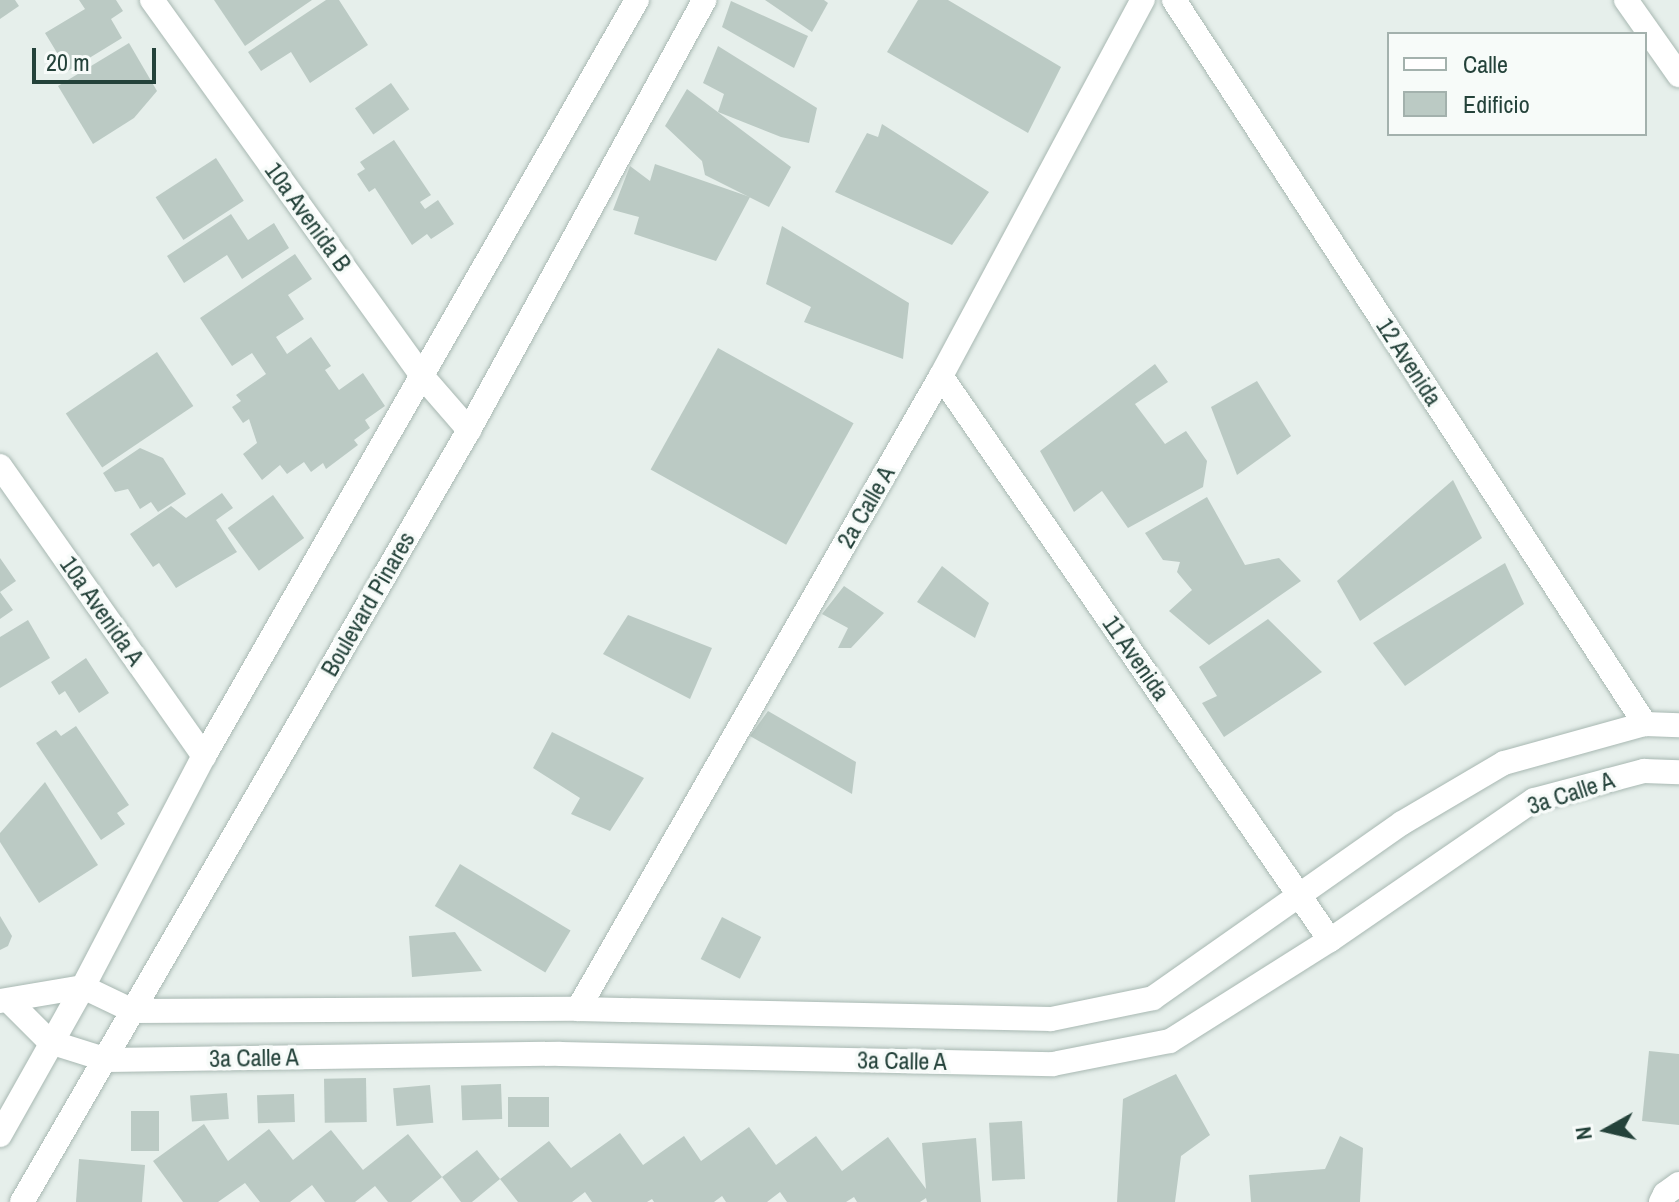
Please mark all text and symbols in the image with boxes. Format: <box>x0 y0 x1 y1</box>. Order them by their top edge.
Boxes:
scale bar <box>36 32 160 82</box>
legend <box>1387 32 1647 136</box>
text: 20 m <box>46 46 90 78</box>
text: Calle <box>1463 48 1508 80</box>
text: Edificio <box>1463 88 1530 120</box>
street label: 10a Avenida B <box>259 156 357 278</box>
street label: 12 Avenida <box>1370 313 1448 411</box>
street label: 2a Calle A <box>831 460 901 554</box>
street label: Boulevard Pinares <box>315 527 421 681</box>
street label: 10a Avenida A <box>53 550 151 672</box>
street label: 11 Avenida <box>1096 610 1176 706</box>
street label: 3a Calle A <box>1523 765 1619 821</box>
street label: 3a Calle A <box>208 1043 300 1073</box>
street label: 3a Calle A <box>856 1046 948 1076</box>
north arrow <box>1567 1090 1647 1170</box>
text: N <box>1567 1125 1599 1142</box>

